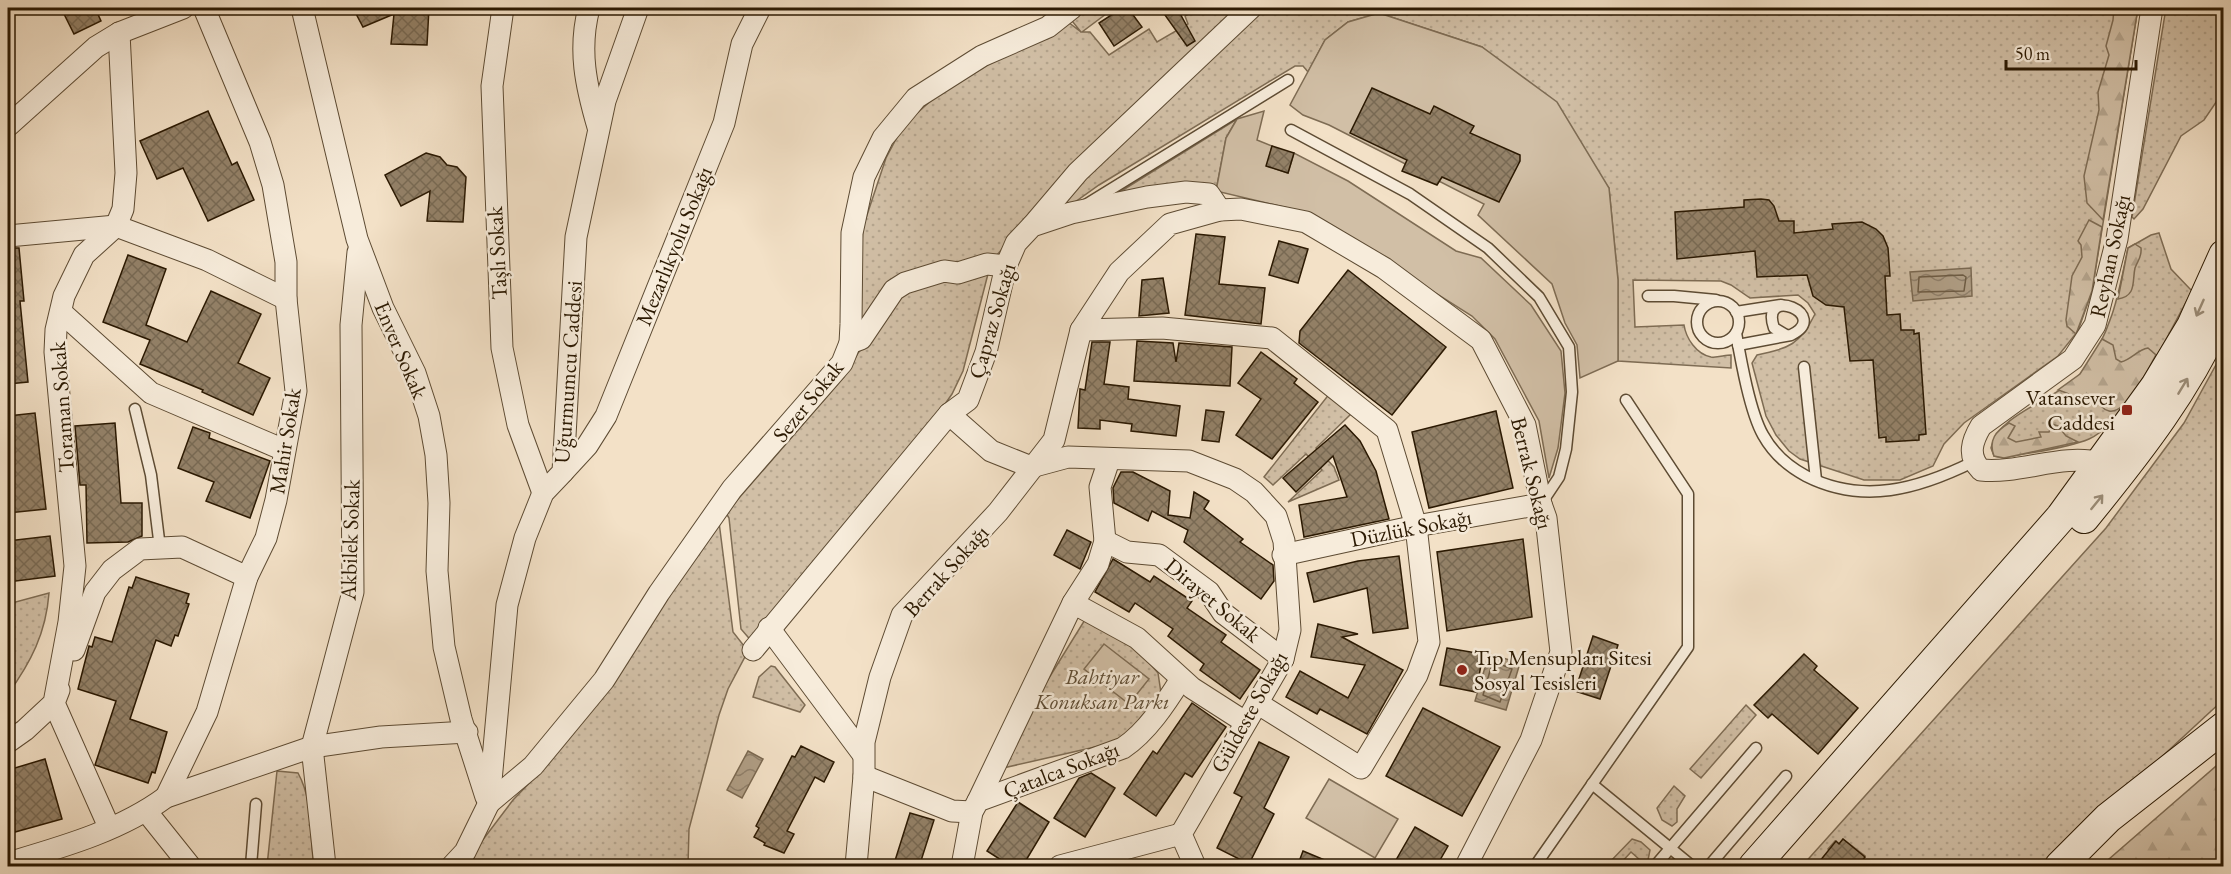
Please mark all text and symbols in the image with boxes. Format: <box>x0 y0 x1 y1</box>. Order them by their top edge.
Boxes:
scale bar <box>2006 33 2136 71</box>
text: 50 m <box>2015 42 2050 65</box>
street label: Mezarlıkyolu Sokağı <box>629 162 719 330</box>
street label: Reyhan Sokağı <box>2083 192 2137 320</box>
street label: Taşlı Sokak <box>480 205 514 300</box>
street label: Çapraz Sokağı <box>962 260 1022 382</box>
street label: Uğurmumcu Caddesi <box>547 280 589 464</box>
street label: Enver Sokak <box>368 297 435 404</box>
one-way arrow <box>2193 299 2205 317</box>
street label: Toraman Sokak <box>43 340 81 474</box>
street label: Sezer Sokak <box>766 353 850 448</box>
one-way arrow <box>2177 378 2189 395</box>
place label: Vatansever Caddesi <box>2026 383 2116 437</box>
street label: Mahir Sokak <box>262 385 308 496</box>
marker: Vatansever Caddesi <box>2120 403 2134 417</box>
street label: Berrak Sokağı <box>1504 414 1560 532</box>
street label: Akbilek Sokak <box>333 478 367 602</box>
one-way arrow <box>2090 495 2103 511</box>
street label: Düzlük Sokağı <box>1348 502 1474 554</box>
street label: Berrak Sokağı <box>897 519 995 623</box>
street label: Dirayet Sokak <box>1159 551 1268 649</box>
place label: Tıp Mensupları Sitesi Sosyal Tesisleri <box>1474 643 1652 697</box>
street label: Güldeste Sokağı <box>1204 646 1294 778</box>
park label: Bahtiyar Konuksan Parkı <box>1033 662 1170 716</box>
marker: Tıp Mensupları Sitesi Sosyal Tesisleri <box>1455 663 1469 677</box>
street label: Çatalca Sokağı <box>999 735 1123 805</box>

